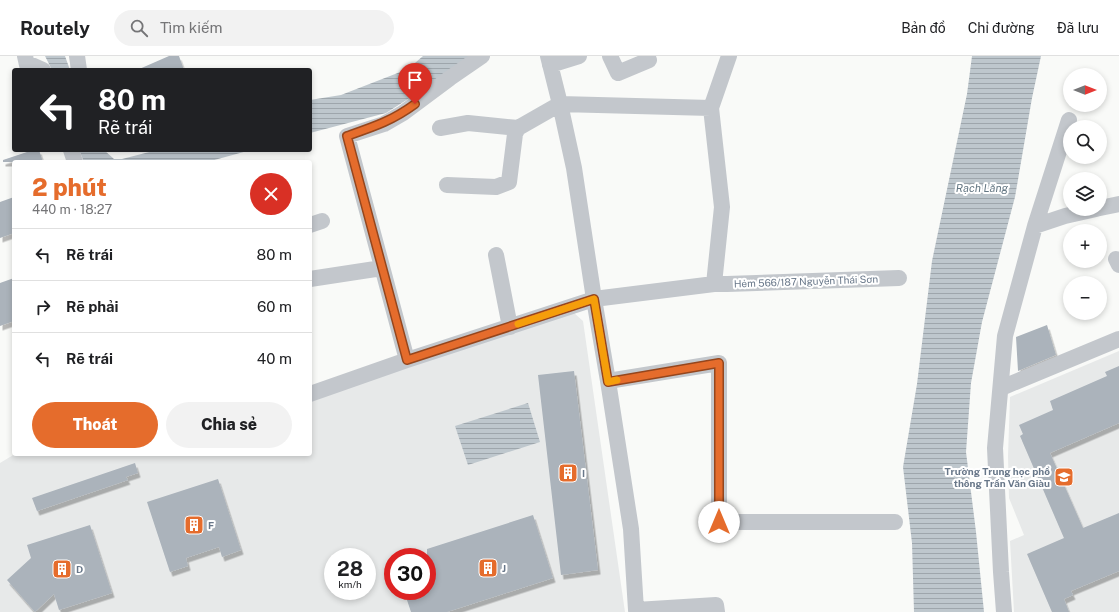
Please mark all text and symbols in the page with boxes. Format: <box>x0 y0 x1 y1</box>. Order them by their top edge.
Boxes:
search box <box>114 10 394 46</box>
text: Routely <box>20 17 90 39</box>
icon: search <box>128 17 150 39</box>
text: Tìm kiếm <box>160 19 222 36</box>
text: Bản đồ <box>901 20 946 36</box>
text: Chỉ đường <box>968 20 1035 36</box>
text: Đã lưu <box>1057 20 1099 36</box>
pin <box>398 63 432 104</box>
north arrow <box>1063 68 1107 112</box>
map controls <box>1063 68 1107 320</box>
icon: arrive <box>404 69 426 91</box>
text: 80 m <box>98 83 166 116</box>
icon: left <box>32 84 84 136</box>
text: Rẽ trái <box>98 117 152 138</box>
button: search <box>1063 120 1107 164</box>
button: layers <box>1063 172 1107 216</box>
text: 2 phút <box>32 173 107 201</box>
button: close <box>250 173 292 215</box>
water label: Rạch Lăng <box>956 182 1009 194</box>
text: 440 m · 18:27 <box>32 202 112 217</box>
button: + <box>1063 224 1107 268</box>
icon: left <box>32 244 54 266</box>
text: Rẽ trái <box>66 246 113 263</box>
text: 80 m <box>257 246 292 263</box>
street label: Hẻm 566/187 Nguyễn Thái Sơn <box>734 272 879 290</box>
button: − <box>1063 276 1107 320</box>
icon: right <box>32 296 54 318</box>
text: Rẽ phải <box>66 298 119 315</box>
text: 60 m <box>257 298 292 315</box>
icon: left <box>32 348 54 370</box>
text: Rẽ trái <box>66 350 113 367</box>
text: 40 m <box>257 350 292 367</box>
button: Thoát <box>32 402 158 448</box>
button: Chia sẻ <box>166 402 292 448</box>
building icon: I <box>557 462 579 484</box>
place label: Trường Trung học phổ thông Trần Văn Giàu <box>945 465 1050 489</box>
school or university icon: Trường Trung học phổ thông Trần Văn Giàu <box>1053 466 1075 488</box>
place label: I <box>582 467 585 479</box>
position arrow <box>698 501 740 543</box>
building icon: F <box>183 514 205 536</box>
place label: F <box>208 519 214 531</box>
speed limit sign: 30 <box>384 548 436 600</box>
text: 28 <box>337 557 363 581</box>
building icon: J <box>477 557 499 579</box>
building icon: D <box>51 558 73 580</box>
place label: J <box>502 562 506 574</box>
place label: D <box>76 563 83 575</box>
text: km/h <box>338 578 362 590</box>

